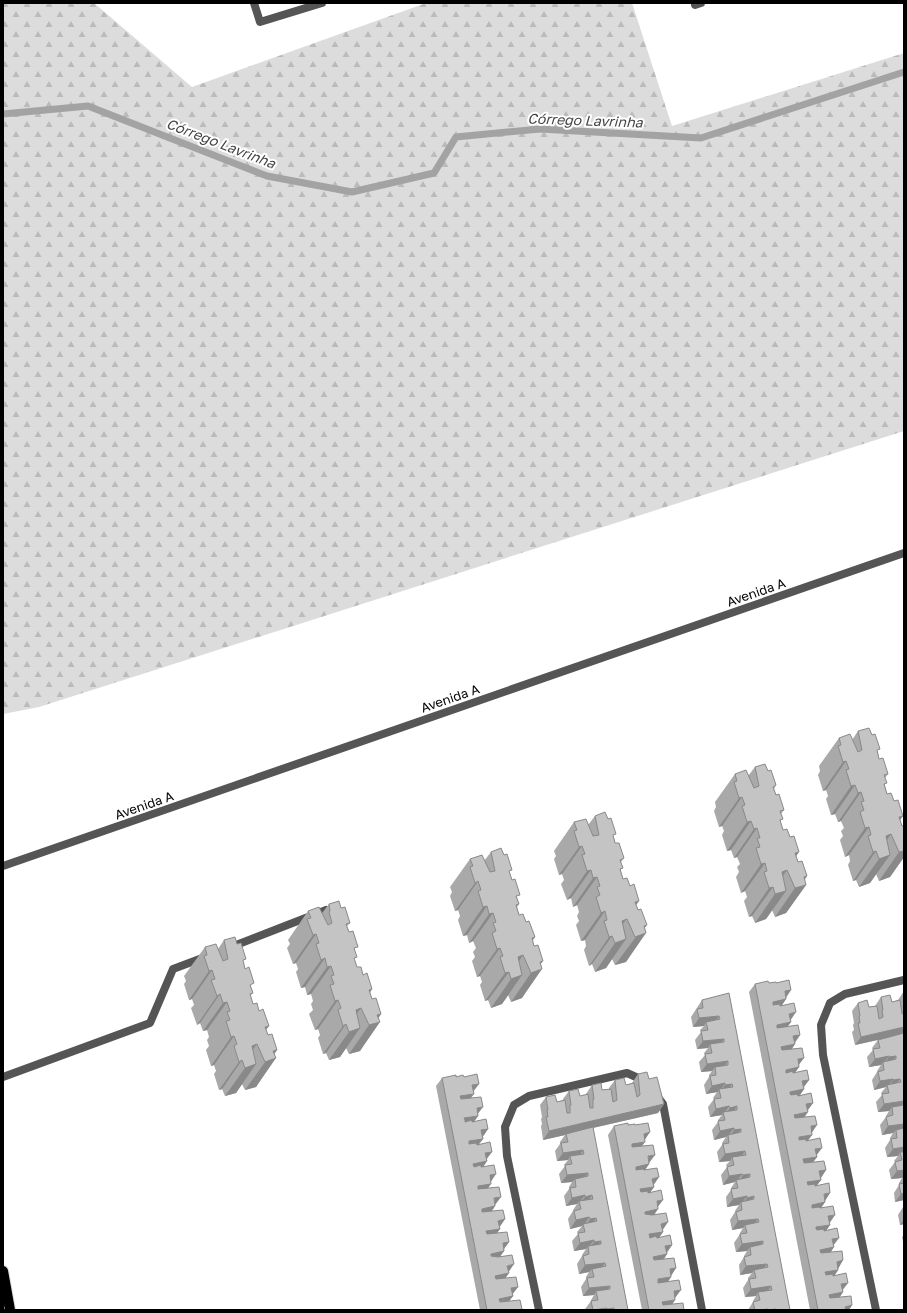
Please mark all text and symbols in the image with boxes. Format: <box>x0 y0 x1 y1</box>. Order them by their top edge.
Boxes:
water label: Córrego Lavrinha <box>527 109 644 131</box>
water label: Córrego Lavrinha <box>164 114 279 172</box>
street label: Avenida A <box>724 574 788 610</box>
street label: Avenida A <box>418 680 482 716</box>
street label: Avenida A <box>112 787 176 823</box>

